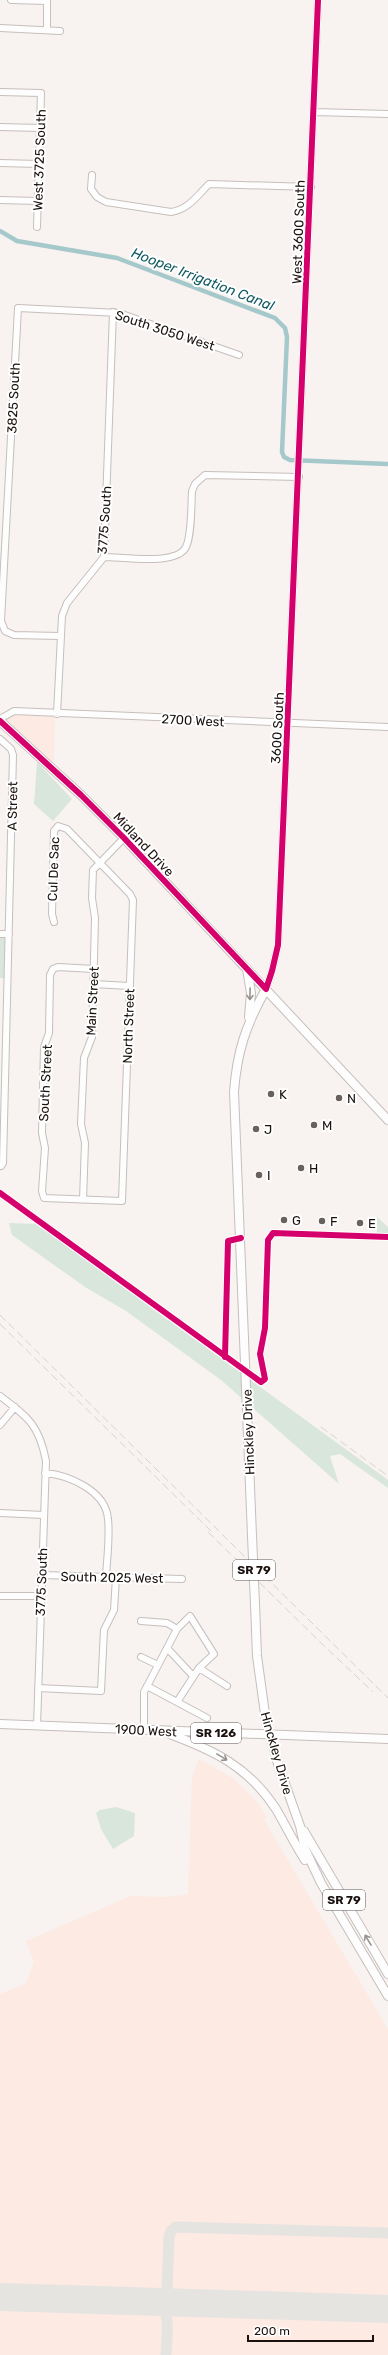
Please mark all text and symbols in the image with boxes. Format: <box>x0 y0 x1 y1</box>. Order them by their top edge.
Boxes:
street label: West 3725 South <box>30 109 49 211</box>
street label: West 3600 South <box>289 180 308 284</box>
water label: Hooper Irrigation Canal <box>129 244 277 315</box>
street label: South 3050 West <box>113 307 216 354</box>
street label: 3825 South <box>4 362 23 434</box>
street label: 3775 South <box>95 485 114 555</box>
street label: 3600 South <box>268 692 287 764</box>
street label: 2700 West <box>161 711 225 730</box>
street label: A Street <box>5 781 20 831</box>
street label: Midland Drive <box>110 809 177 879</box>
street label: Cul De Sac <box>45 836 62 902</box>
street label: Main Street <box>83 966 102 1036</box>
street label: North Street <box>120 988 137 1064</box>
one-way arrow <box>246 988 254 1001</box>
street label: South Street <box>36 1044 55 1122</box>
place label: K <box>279 1087 287 1102</box>
marker: K <box>266 1089 276 1099</box>
place label: N <box>347 1091 356 1106</box>
marker: N <box>334 1093 344 1103</box>
place label: M <box>322 1118 332 1133</box>
marker: M <box>309 1120 319 1130</box>
place label: J <box>264 1122 272 1137</box>
marker: J <box>251 1124 261 1134</box>
place label: H <box>309 1161 318 1176</box>
marker: H <box>296 1163 306 1173</box>
place label: I <box>267 1168 271 1183</box>
marker: I <box>254 1170 264 1180</box>
place label: G <box>292 1213 301 1228</box>
place label: F <box>330 1214 338 1229</box>
marker: G <box>279 1215 289 1225</box>
marker: F <box>317 1216 327 1226</box>
place label: E <box>368 1216 376 1231</box>
marker: E <box>355 1218 365 1228</box>
street label: Hinckley Drive <box>240 1389 257 1475</box>
street label: 3775 South <box>33 1548 50 1616</box>
road number: SR 79 <box>233 1560 275 1580</box>
street label: South 2025 West <box>60 1569 164 1586</box>
street label: Hinckley Drive <box>258 1710 296 1796</box>
street label: 1900 West <box>115 1721 177 1740</box>
road number: SR 126 <box>191 1723 241 1743</box>
one-way arrow <box>216 1753 228 1761</box>
road number: SR 79 <box>323 1890 365 1910</box>
one-way arrow <box>364 1934 372 1946</box>
scale bar <box>248 2317 373 2343</box>
text: 200 m <box>254 2324 290 2338</box>

